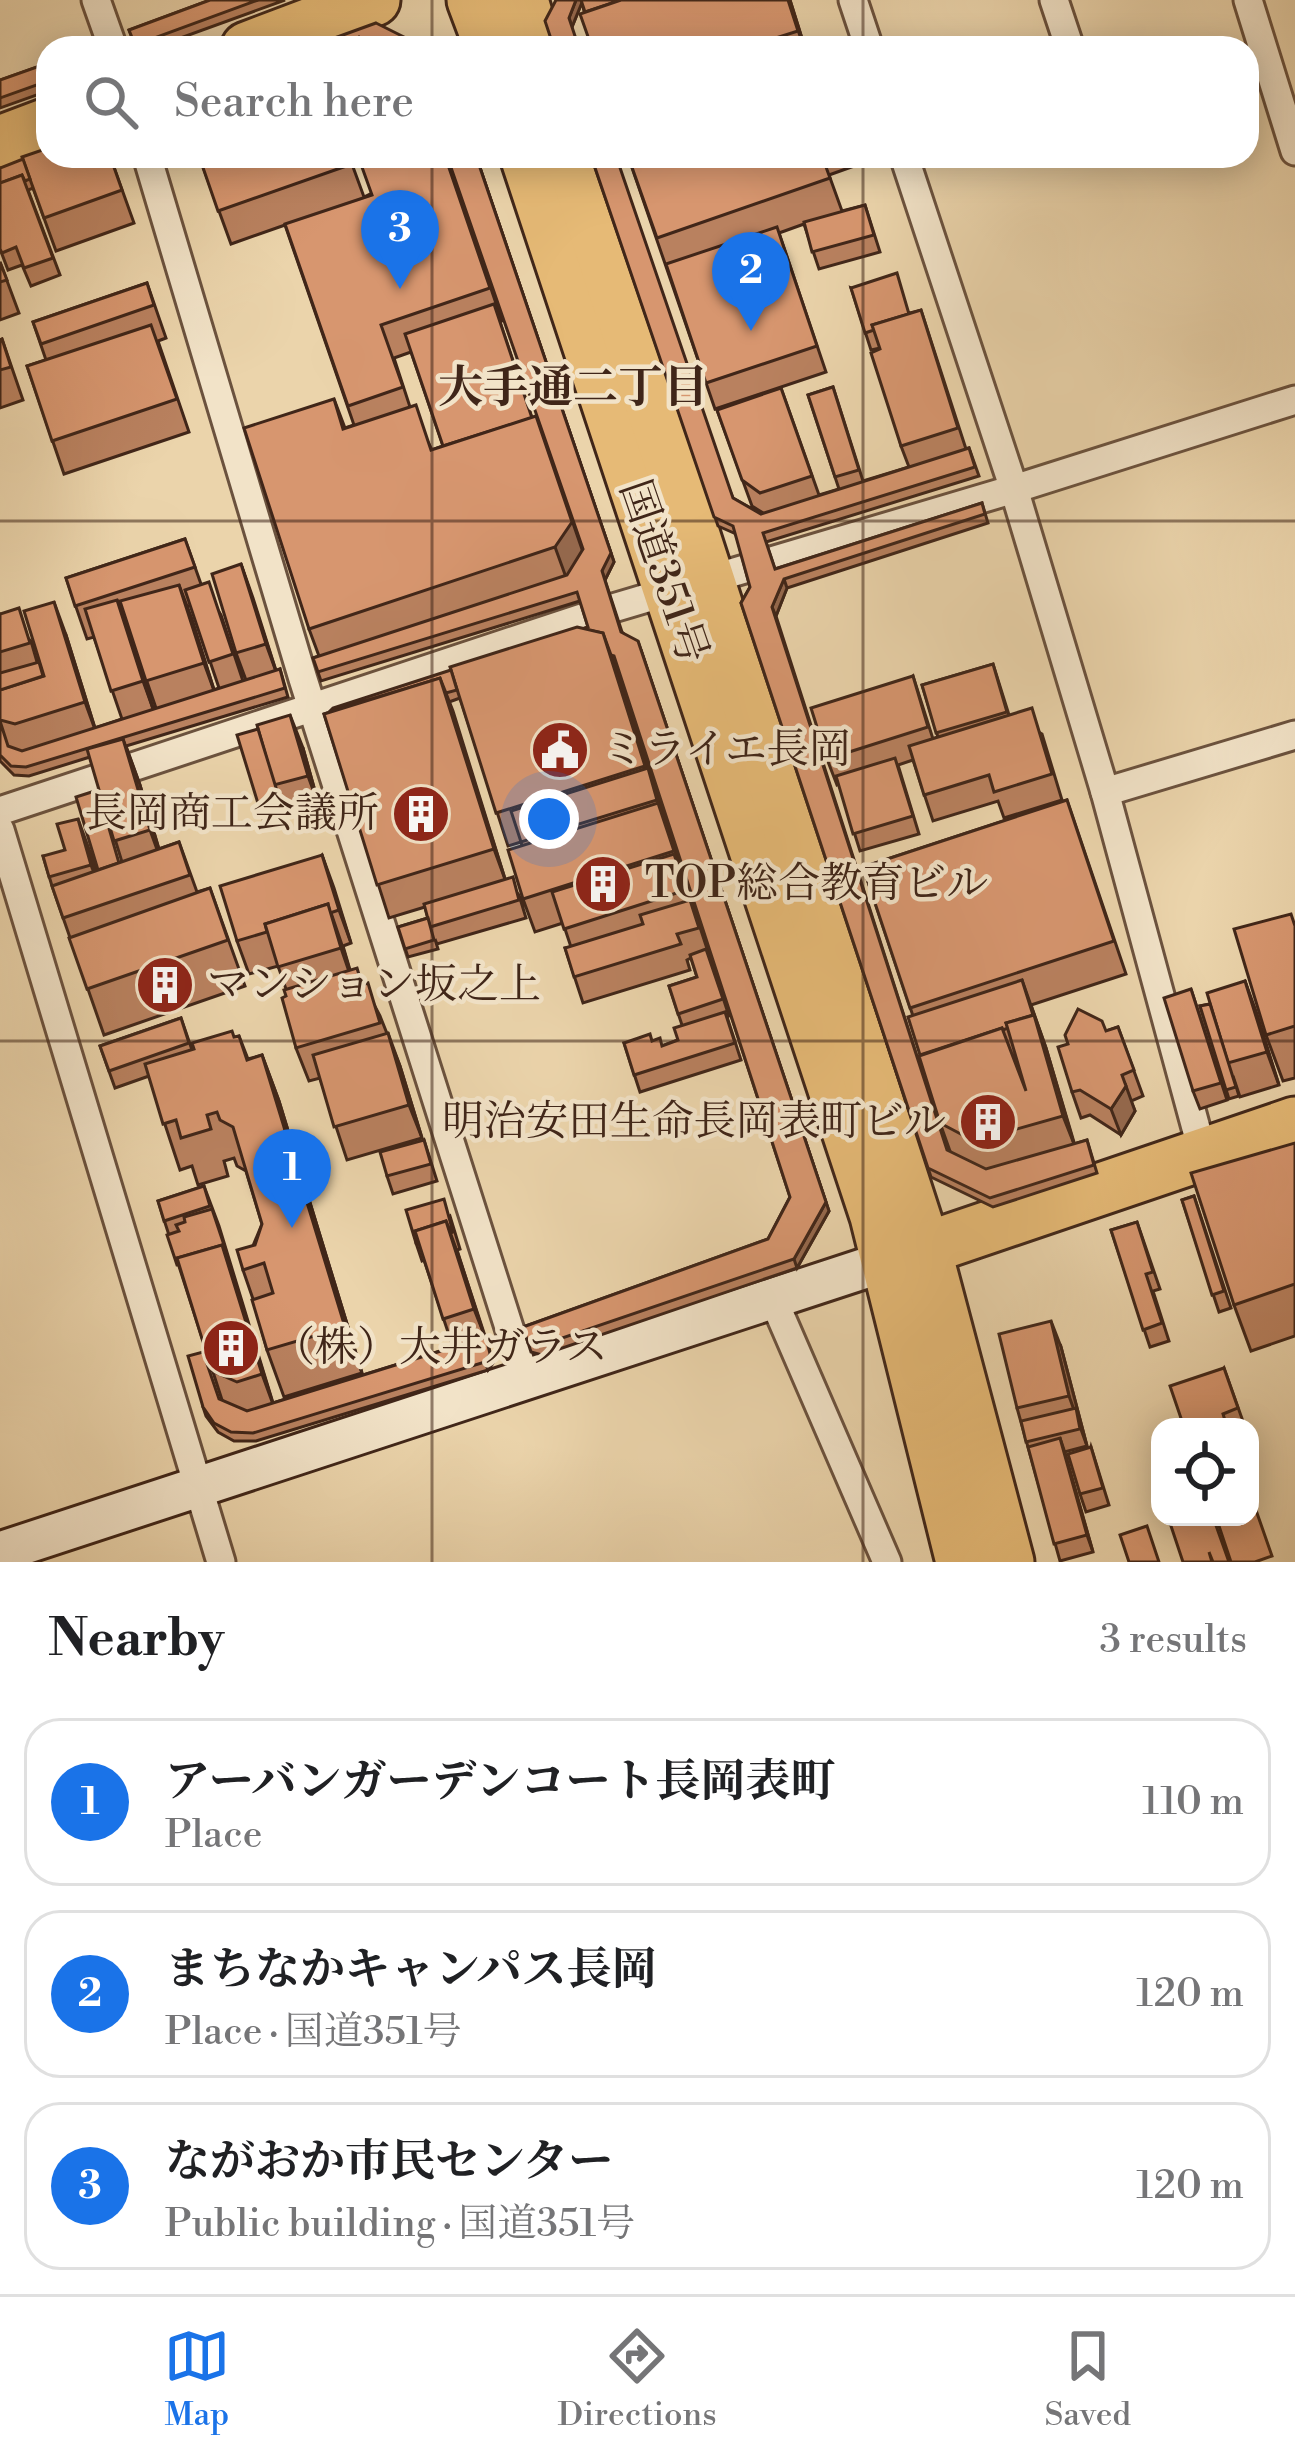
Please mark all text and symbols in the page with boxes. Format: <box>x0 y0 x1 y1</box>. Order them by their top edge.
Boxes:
search box <box>36 36 1259 168</box>
icon: search <box>78 69 144 135</box>
text: Search here <box>174 74 414 131</box>
pin: 3 <box>361 190 439 289</box>
pin: 2 <box>712 232 790 331</box>
district label: 大手通二丁目 <box>438 360 708 417</box>
street label: 国道351号 <box>607 473 719 671</box>
public building icon: ミライエ長岡 <box>529 719 591 781</box>
place label: ミライエ長岡 <box>602 724 851 777</box>
building icon: 長岡商工会議所 <box>390 783 452 845</box>
place label: 長岡商工会議所 <box>85 788 379 841</box>
your location <box>519 789 579 849</box>
building icon: TOP総合教育ビル <box>572 853 634 915</box>
place label: TOP総合教育ビル <box>645 858 988 911</box>
building icon: マンション坂之上 <box>134 954 196 1016</box>
place label: マンション坂之上 <box>207 959 541 1012</box>
building icon: 明治安田生命長岡表町ビル <box>957 1091 1019 1153</box>
place label: 明治安田生命長岡表町ビル <box>442 1096 946 1149</box>
pin: 1 <box>253 1129 331 1228</box>
building icon: （株）大井ガラス <box>200 1317 262 1379</box>
place label: （株）大井ガラス <box>273 1322 608 1375</box>
map controls <box>1151 1418 1259 1526</box>
button: locate <box>1151 1418 1259 1526</box>
text: Nearby <box>48 1608 224 1672</box>
text: 3 results <box>1099 1616 1247 1665</box>
text: アーバンガーデンコート長岡表町 <box>165 1754 836 1811</box>
text: 1 <box>81 1778 99 1827</box>
text: 110 m <box>1142 1778 1244 1827</box>
text: Place <box>165 1811 262 1860</box>
text: まちなかキャンパス長岡 <box>165 1942 657 1999</box>
text: 2 <box>78 1970 102 2019</box>
text: 120 m <box>1136 1970 1244 2019</box>
text: Place · 国道351号 <box>165 2008 462 2057</box>
text: ながおか市民センター <box>165 2134 613 2191</box>
text: 3 <box>78 2162 102 2211</box>
text: 120 m <box>1136 2162 1244 2211</box>
text: Public building · 国道351号 <box>165 2200 635 2249</box>
tab: Map <box>164 2323 230 2436</box>
tab: Directions <box>558 2323 717 2436</box>
tab: Saved <box>1044 2323 1131 2436</box>

